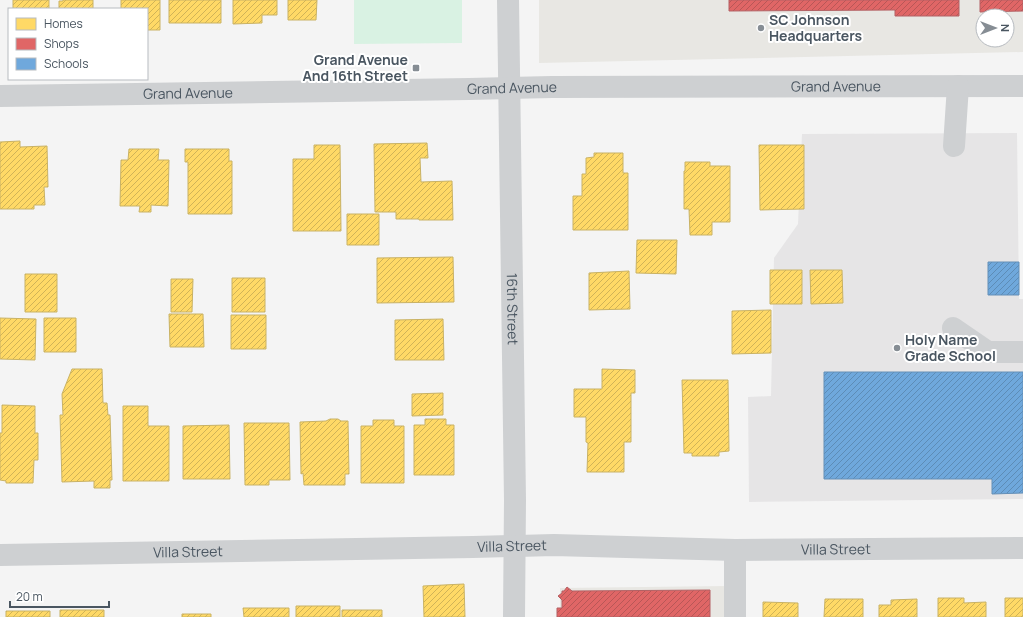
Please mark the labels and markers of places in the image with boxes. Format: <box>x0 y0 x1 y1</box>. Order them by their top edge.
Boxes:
place label: SC Johnson Headquarters <box>769 10 863 45</box>
marker: SC Johnson Headquarters <box>756 23 766 33</box>
place label: Grand Avenue And 16th Street <box>302 50 408 85</box>
marker: Grand Avenue And 16th Street <box>411 63 421 73</box>
place label: Holy Name Grade School <box>905 330 996 365</box>
marker: Holy Name Grade School <box>892 343 902 353</box>

